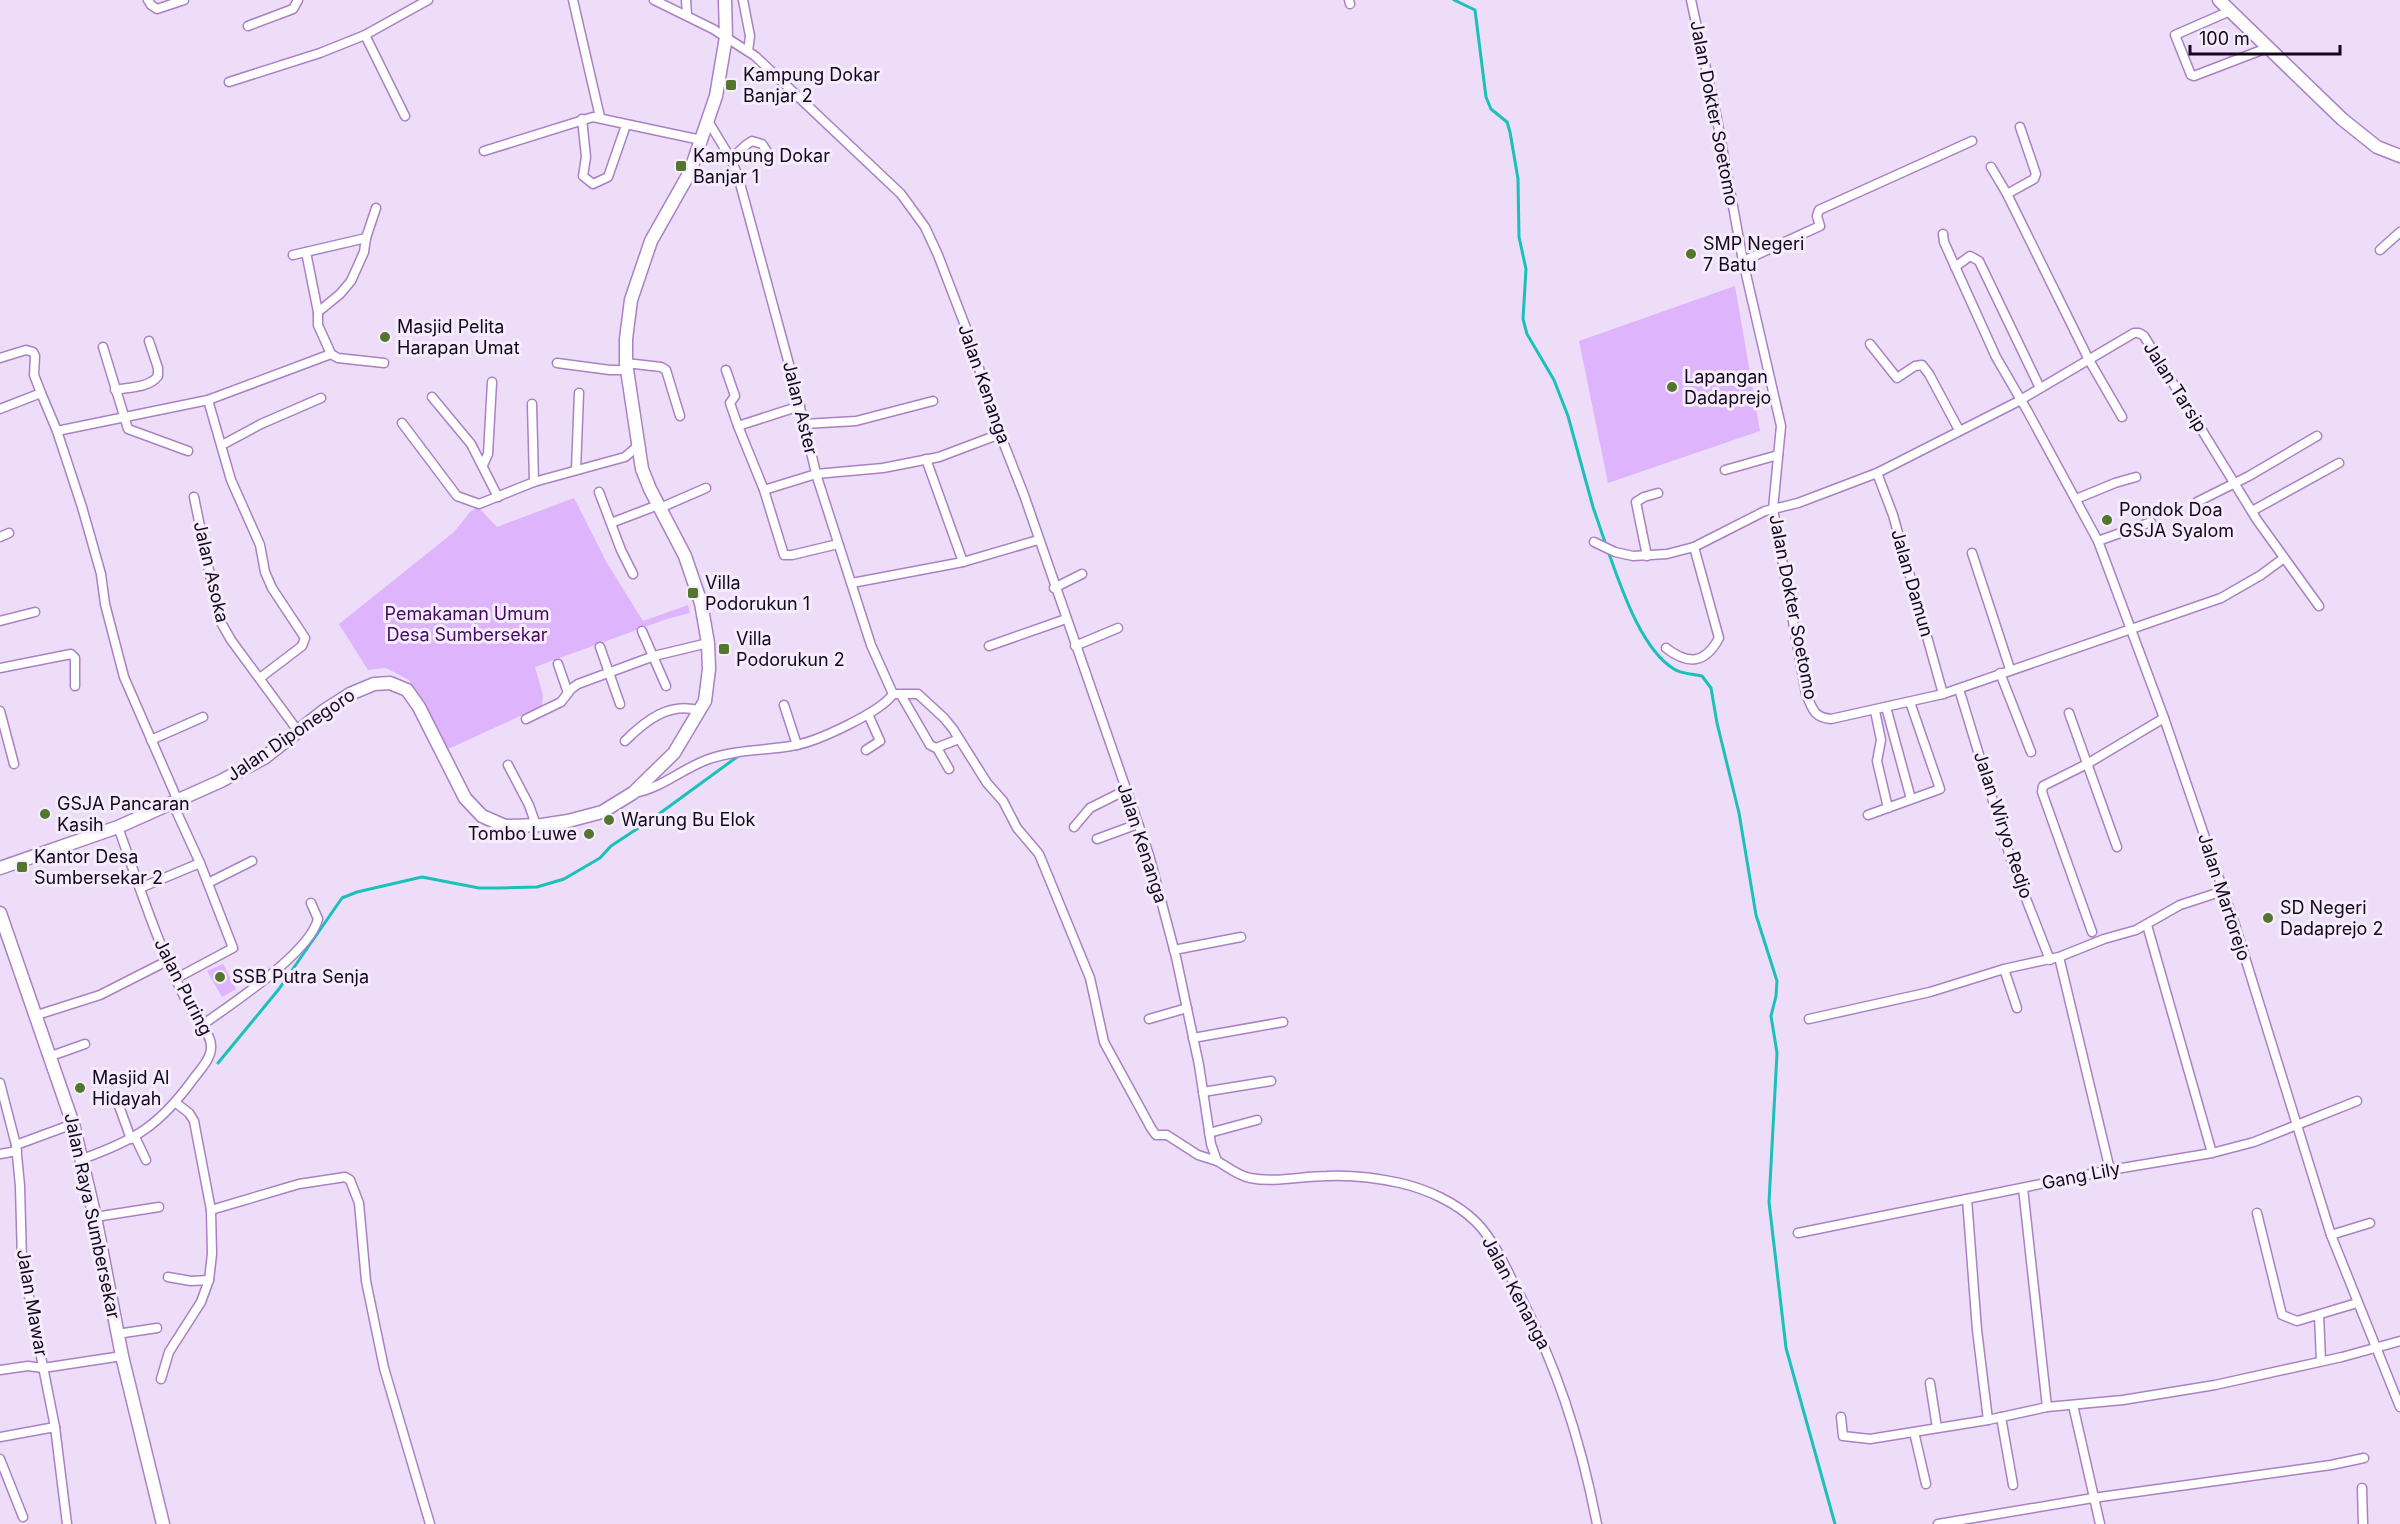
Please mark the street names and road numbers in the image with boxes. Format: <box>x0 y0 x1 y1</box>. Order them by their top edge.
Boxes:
street label: Jalan Dokter Soetomo <box>1686 19 1743 207</box>
street label: Jalan Kenanga <box>954 321 1015 446</box>
street label: Jalan Tarsip <box>2139 338 2212 436</box>
street label: Jalan Aster <box>779 359 822 457</box>
street label: Jalan Dokter Soetomo <box>1765 513 1822 701</box>
street label: Jalan Asoka <box>190 519 233 625</box>
street label: Jalan Damun <box>1887 527 1938 639</box>
street label: Jalan Diponegoro <box>223 684 359 785</box>
street label: Jalan Wiryo Redjo <box>1970 749 2037 901</box>
street label: Jalan Kenanga <box>1113 780 1172 906</box>
street label: Jalan Martorejo <box>2194 831 2255 963</box>
street label: Jalan Puring <box>150 935 217 1039</box>
street label: Jalan Raya Sumbersekar <box>60 1111 125 1321</box>
street label: Gang Lily <box>2040 1158 2122 1193</box>
street label: Jalan Kenanga <box>1478 1233 1555 1353</box>
street label: Jalan Mawar <box>13 1248 52 1358</box>

